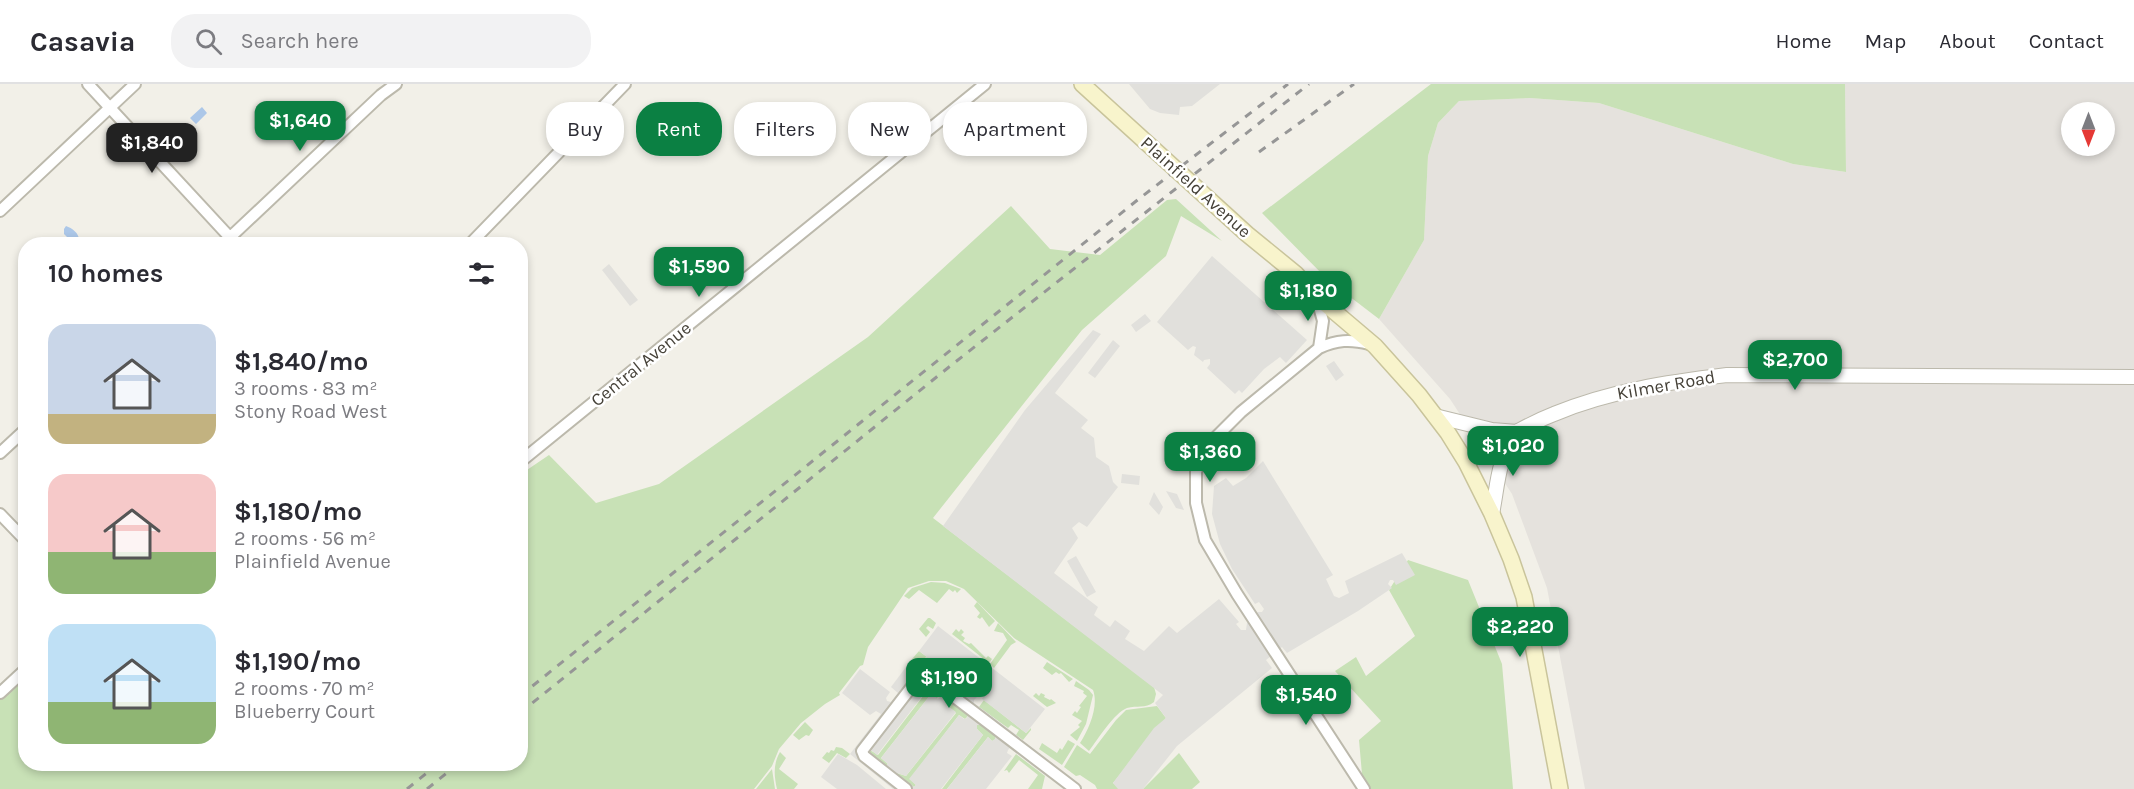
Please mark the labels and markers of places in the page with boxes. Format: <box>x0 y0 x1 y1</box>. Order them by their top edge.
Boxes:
pin: $1,640 <box>251 101 349 152</box>
pin: $1,840 <box>103 123 201 174</box>
pin: $1,590 <box>650 247 748 298</box>
pin: $1,180 <box>1259 271 1357 322</box>
pin: $2,700 <box>1746 340 1844 391</box>
pin: $1,020 <box>1464 426 1562 477</box>
pin: $1,360 <box>1161 432 1259 483</box>
pin: $2,220 <box>1471 607 1569 658</box>
pin: $1,190 <box>900 658 998 709</box>
pin: $1,540 <box>1257 675 1355 726</box>

